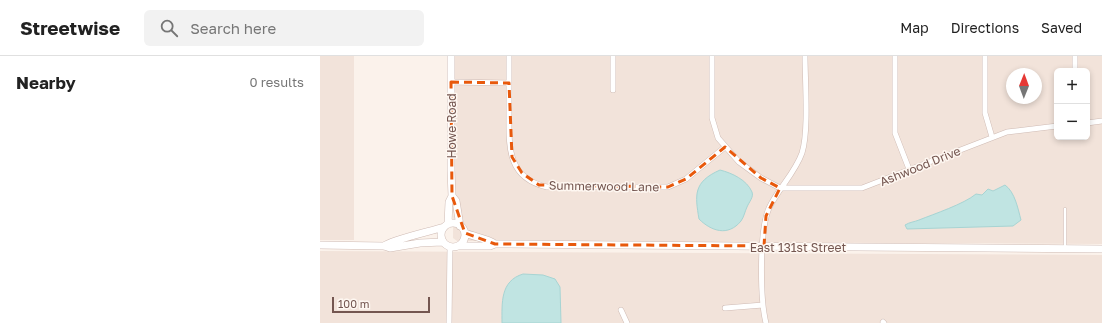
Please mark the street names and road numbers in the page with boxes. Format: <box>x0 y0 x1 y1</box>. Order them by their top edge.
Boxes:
street label: Howe Road <box>444 93 459 159</box>
street label: Ashwood Drive <box>877 143 963 189</box>
street label: Summerwood Lane <box>549 178 659 194</box>
street label: East 131st Street <box>750 240 846 255</box>

